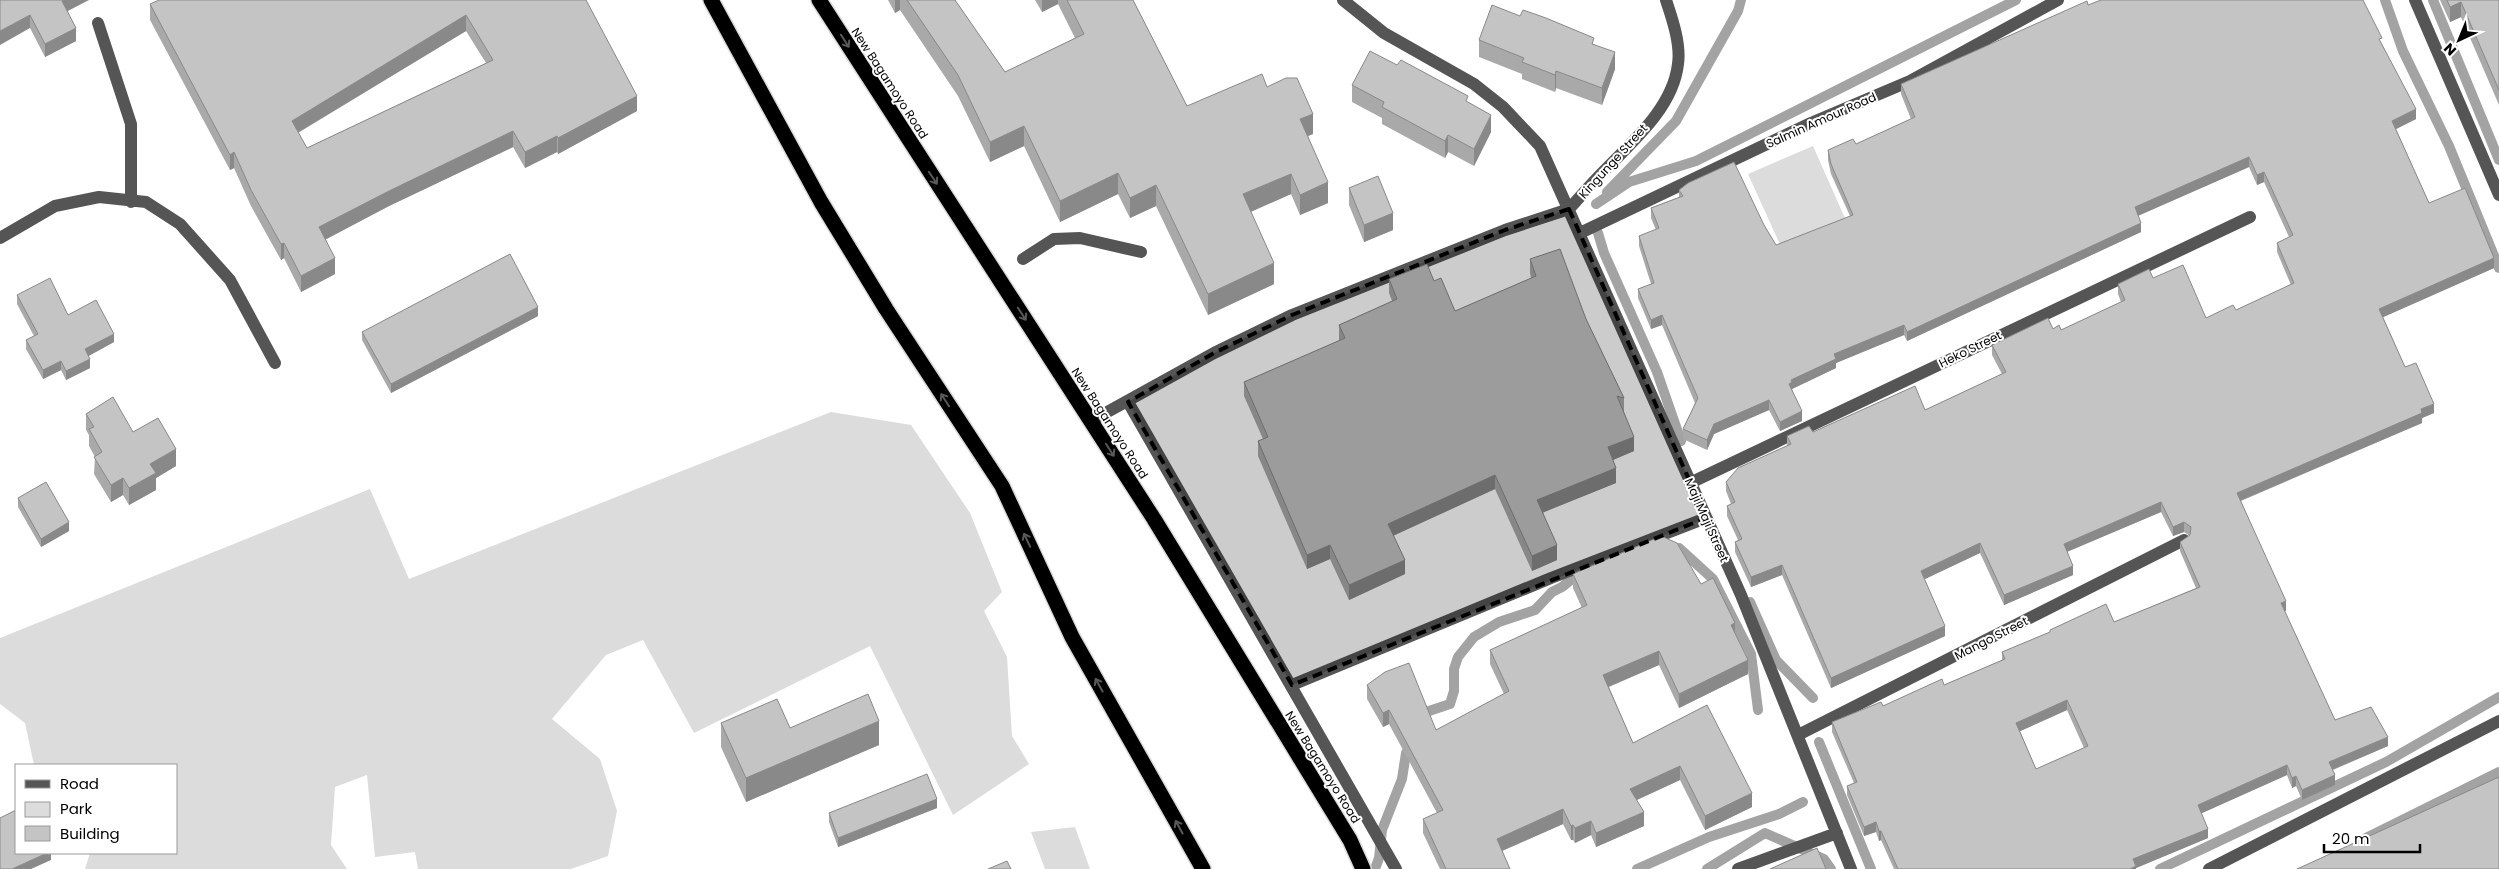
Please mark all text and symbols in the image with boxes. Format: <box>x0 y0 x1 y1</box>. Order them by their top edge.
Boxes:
north arrow <box>2434 15 2484 65</box>
street label: New Bagamoyo Road <box>848 24 932 142</box>
one-way arrow <box>840 34 850 48</box>
text: N <box>2439 39 2461 60</box>
street label: Salmin Amour Road <box>1763 88 1879 152</box>
street label: Kingunge Street <box>1575 120 1651 202</box>
one-way arrow <box>929 170 939 184</box>
one-way arrow <box>1017 306 1027 320</box>
street label: Heko Street <box>1936 326 2004 372</box>
street label: New Bagamoyo Road <box>1068 364 1152 482</box>
one-way arrow <box>940 393 950 407</box>
one-way arrow <box>1105 443 1115 457</box>
street label: Maji Maji Street <box>1681 475 1733 565</box>
one-way arrow <box>1022 533 1032 548</box>
street label: Mango Street <box>1951 612 2031 664</box>
one-way arrow <box>1094 678 1104 693</box>
street label: New Bagamoyo Road <box>1281 708 1365 826</box>
legend <box>15 764 178 854</box>
text: Road <box>60 773 99 794</box>
text: Park <box>60 798 92 819</box>
one-way arrow <box>1174 820 1184 834</box>
scale bar <box>2324 822 2420 854</box>
text: Building <box>60 823 120 844</box>
text: 20 m <box>2332 828 2370 849</box>

